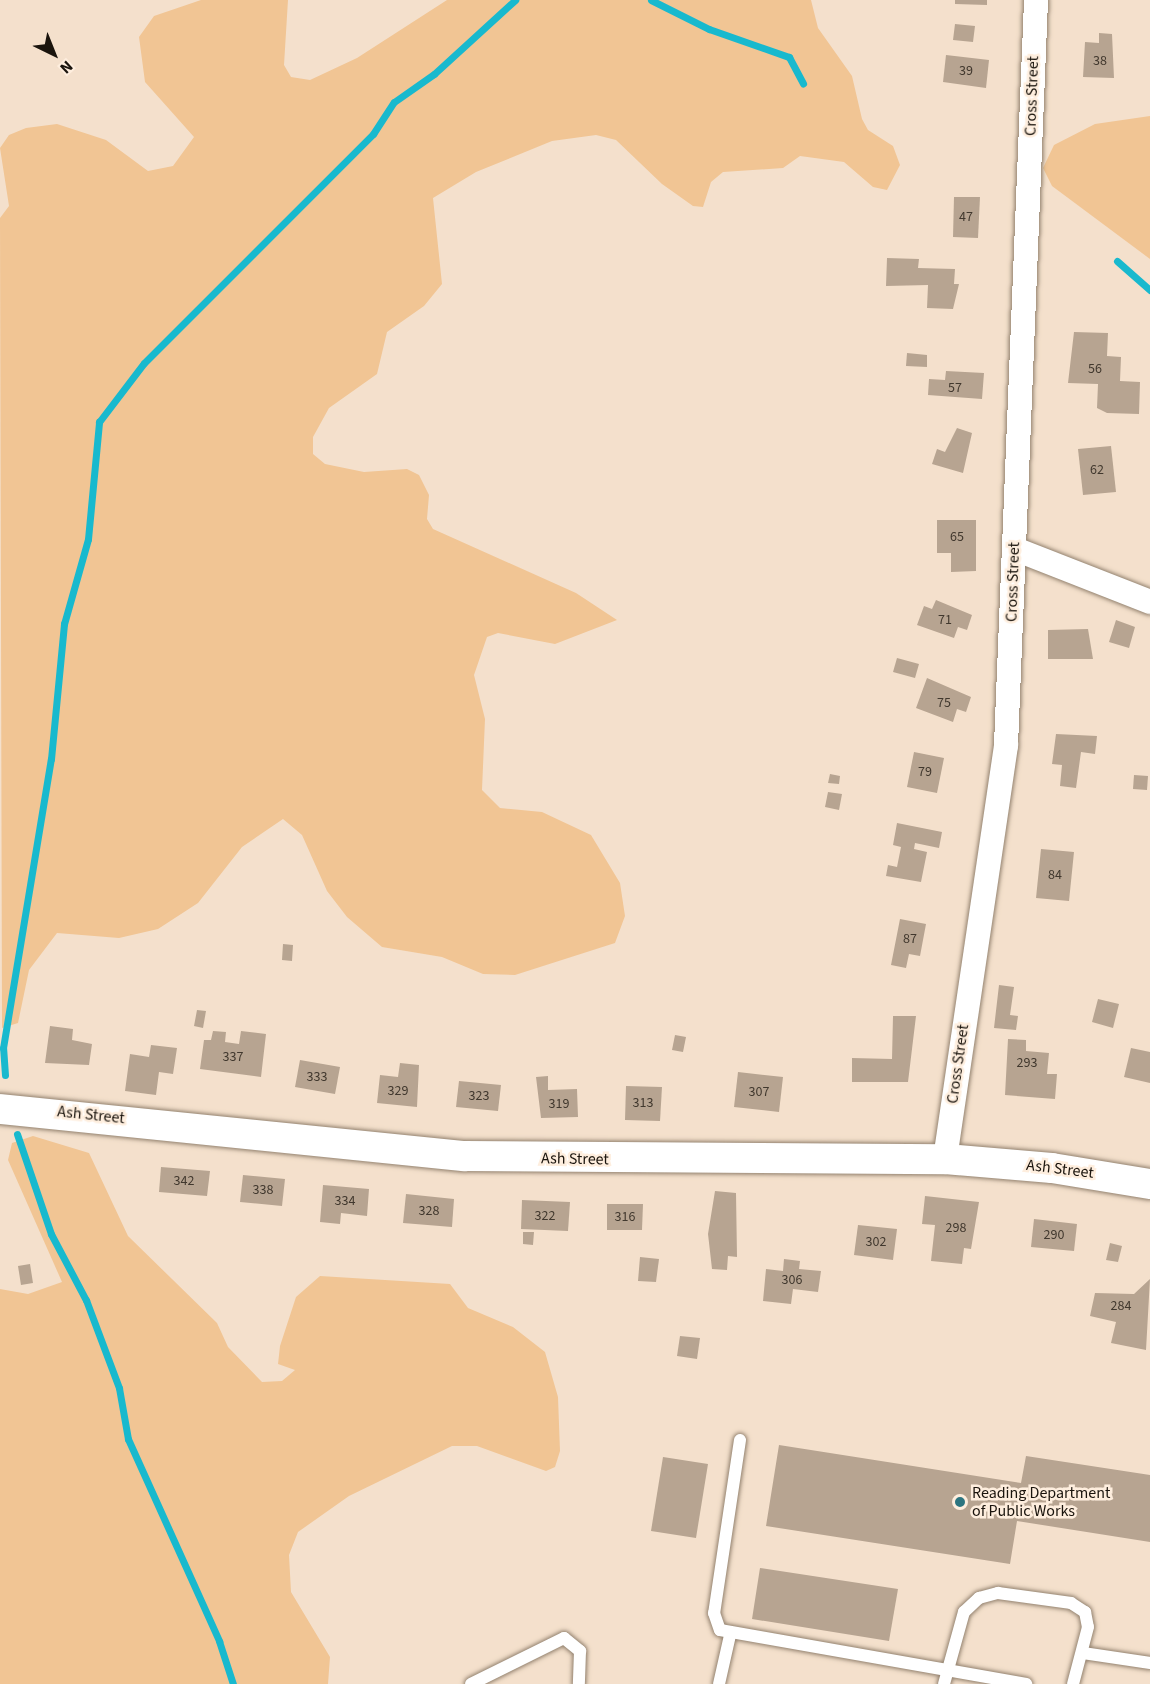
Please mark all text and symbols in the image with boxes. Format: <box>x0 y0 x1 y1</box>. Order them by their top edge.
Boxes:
north arrow <box>24 24 84 84</box>
house number: 38 <box>1093 53 1107 69</box>
text: N <box>55 55 78 79</box>
street label: Cross Street <box>1021 56 1043 136</box>
house number: 39 <box>959 63 973 79</box>
house number: 47 <box>959 209 973 225</box>
house number: 56 <box>1088 361 1102 377</box>
house number: 57 <box>948 380 962 396</box>
house number: 62 <box>1090 462 1104 478</box>
house number: 65 <box>950 529 964 545</box>
street label: Cross Street <box>1002 542 1024 622</box>
house number: 71 <box>938 612 952 628</box>
house number: 75 <box>937 695 951 711</box>
house number: 79 <box>918 764 932 780</box>
house number: 84 <box>1048 867 1062 883</box>
house number: 87 <box>903 931 917 947</box>
street label: Cross Street <box>943 1023 973 1105</box>
house number: 337 <box>223 1049 243 1065</box>
house number: 293 <box>1017 1055 1037 1071</box>
house number: 333 <box>307 1069 327 1085</box>
house number: 329 <box>388 1083 408 1099</box>
house number: 307 <box>749 1084 769 1100</box>
house number: 323 <box>469 1088 489 1104</box>
house number: 313 <box>633 1095 653 1111</box>
house number: 319 <box>549 1096 569 1112</box>
street label: Ash Street <box>56 1102 126 1128</box>
street label: Ash Street <box>541 1149 609 1169</box>
street label: Ash Street <box>1025 1155 1095 1183</box>
house number: 342 <box>174 1173 194 1189</box>
house number: 338 <box>253 1182 273 1198</box>
house number: 334 <box>335 1193 355 1209</box>
house number: 328 <box>419 1203 439 1219</box>
house number: 322 <box>535 1208 555 1224</box>
house number: 316 <box>615 1209 635 1225</box>
house number: 298 <box>946 1220 966 1236</box>
house number: 290 <box>1044 1227 1064 1243</box>
house number: 302 <box>866 1234 886 1250</box>
house number: 306 <box>782 1272 802 1288</box>
house number: 284 <box>1111 1298 1131 1314</box>
place label: Reading Department of Public Works <box>972 1483 1110 1521</box>
marker: Reading Department of Public Works <box>953 1495 967 1509</box>

